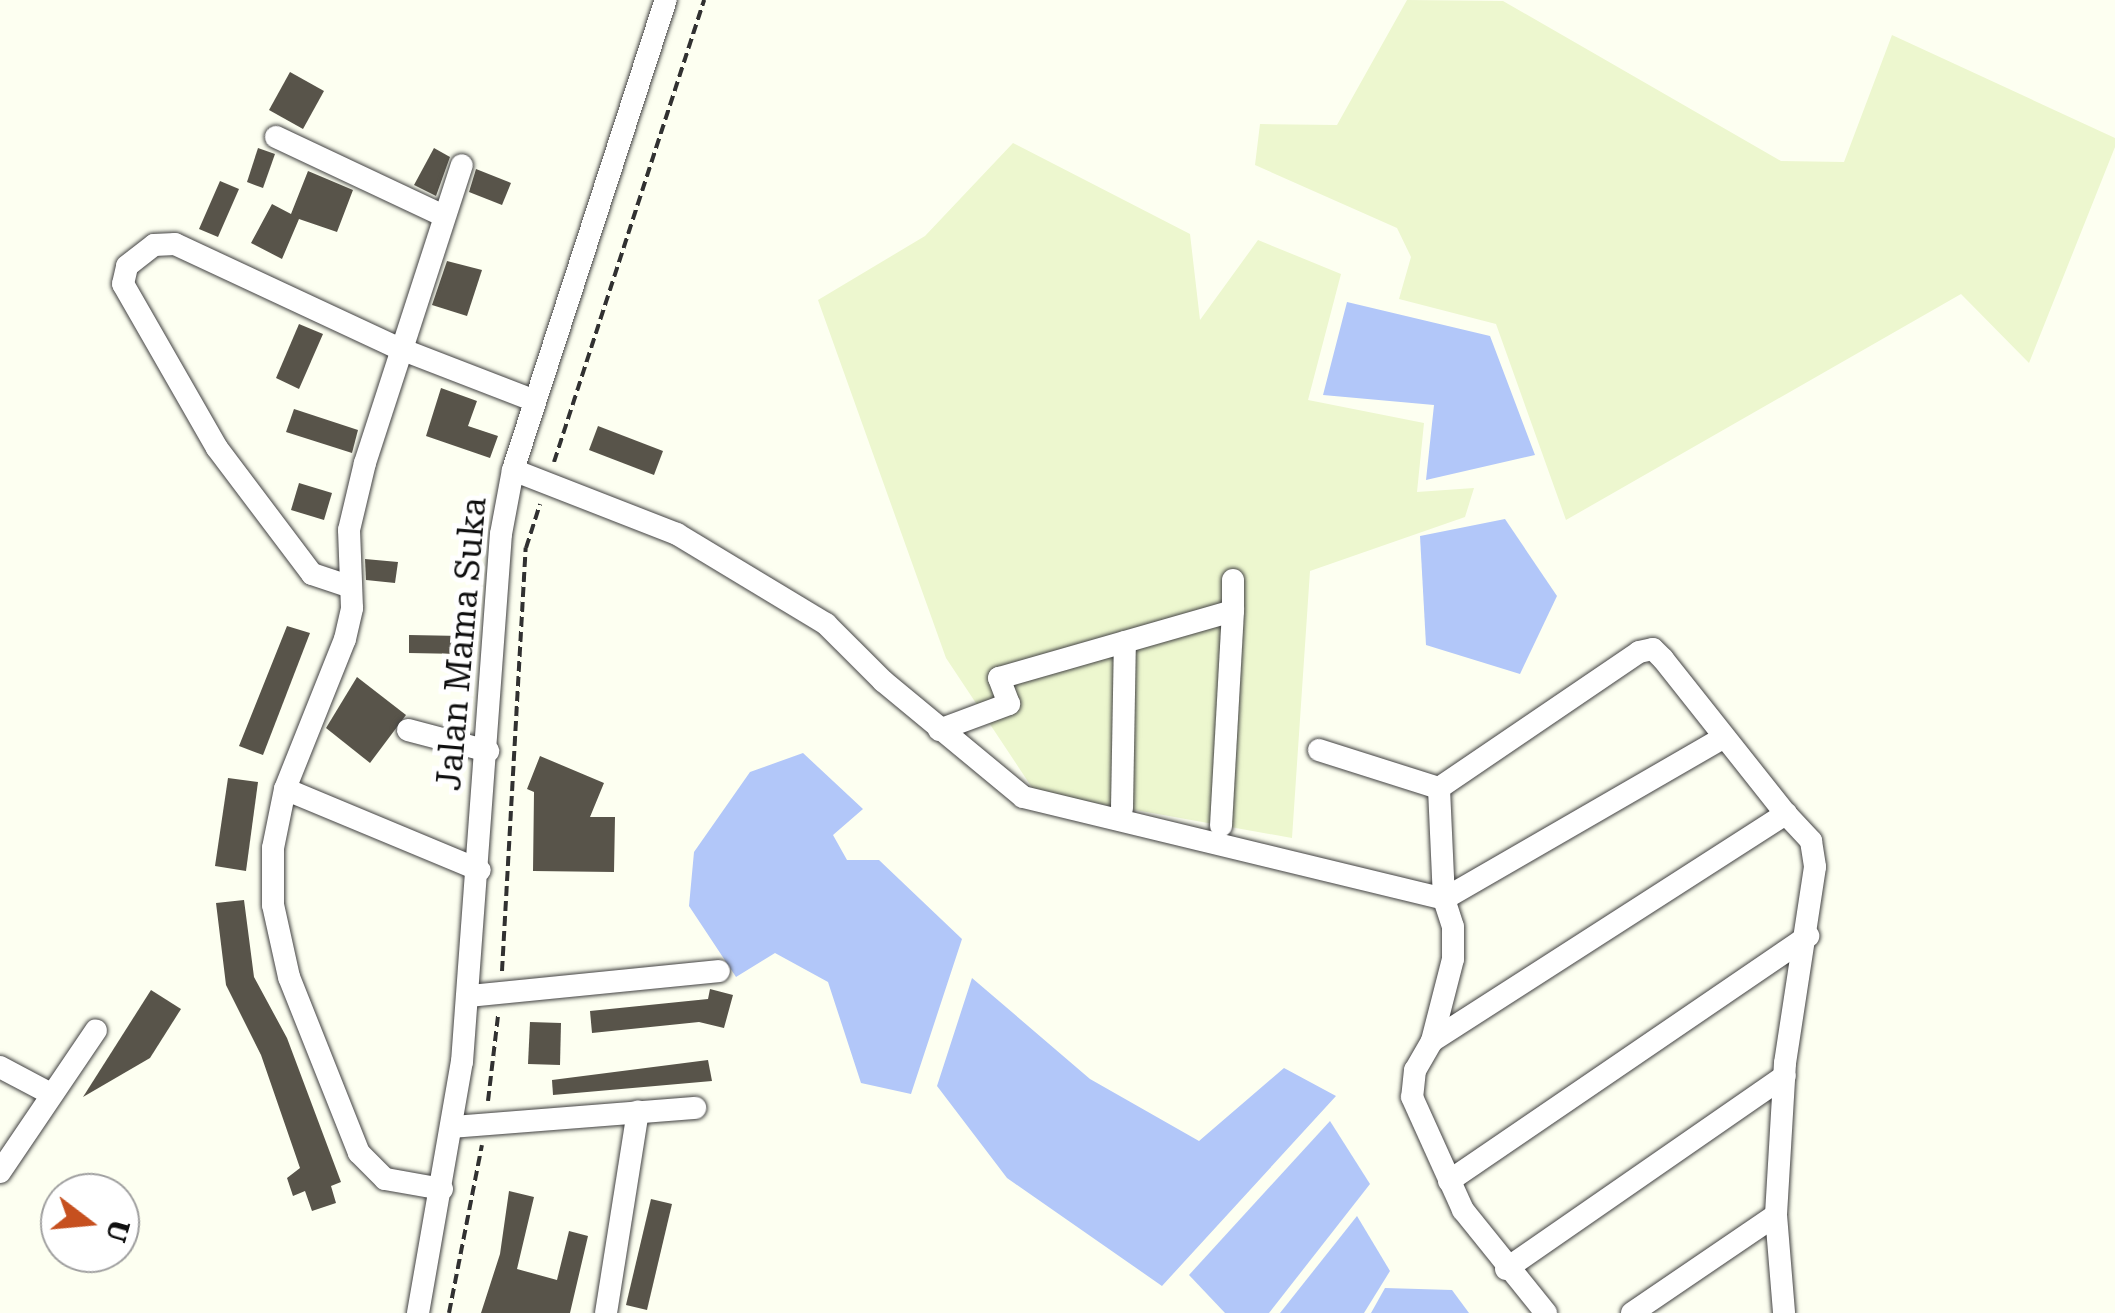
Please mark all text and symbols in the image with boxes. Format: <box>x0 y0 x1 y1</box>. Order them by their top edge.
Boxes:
street label: Jalan Mama Suka <box>428 496 496 792</box>
north arrow <box>40 1173 140 1273</box>
text: U <box>99 1216 136 1246</box>

